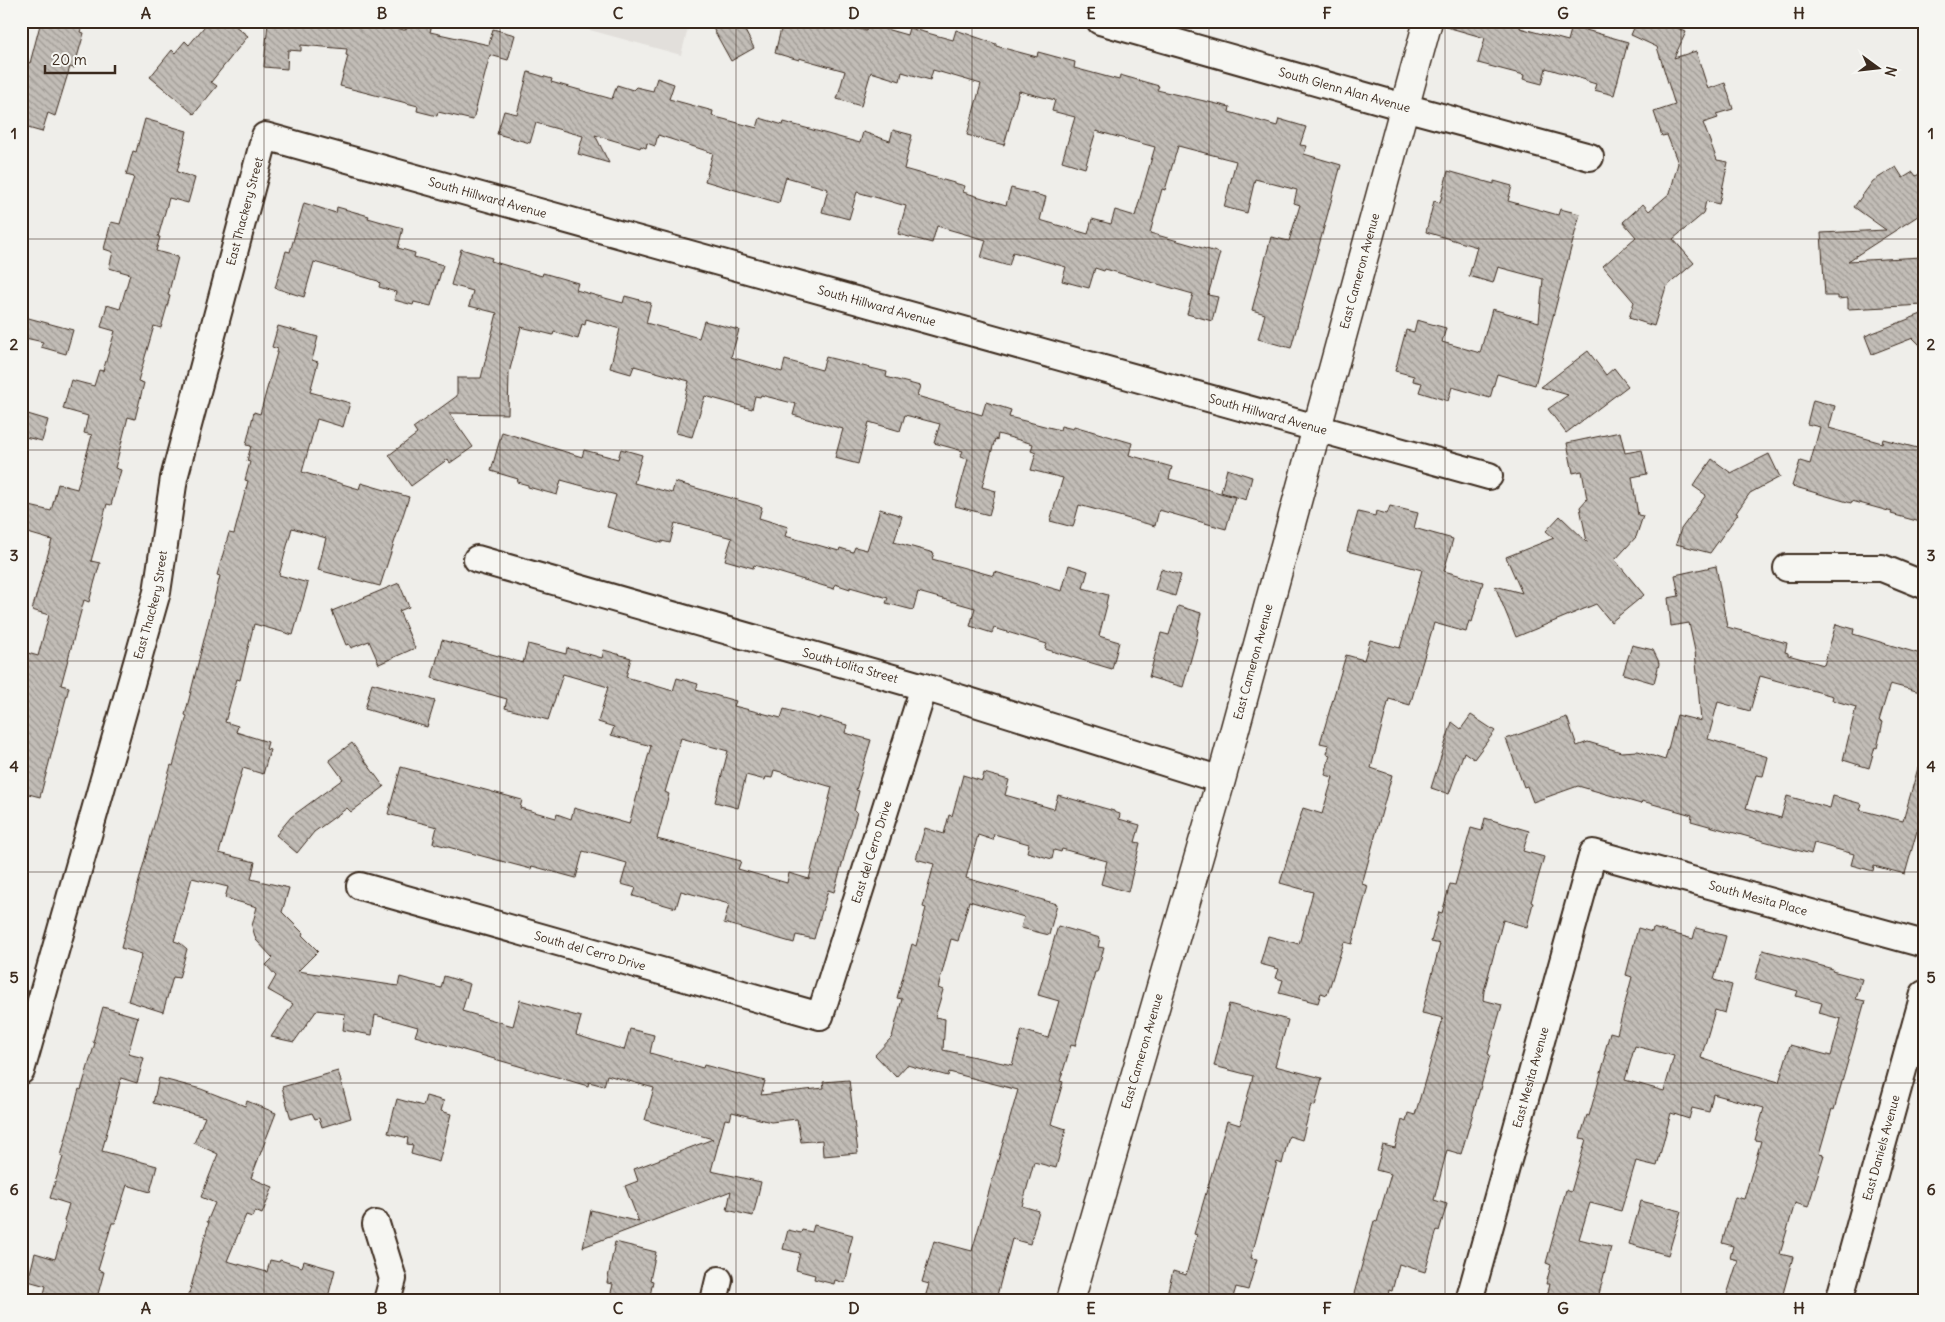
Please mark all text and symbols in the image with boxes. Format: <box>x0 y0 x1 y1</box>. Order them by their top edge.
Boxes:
text: A <box>141 3 151 23</box>
text: B <box>377 3 388 23</box>
text: C <box>613 3 624 23</box>
text: D <box>848 3 860 23</box>
text: E <box>1086 3 1096 23</box>
text: F <box>1322 3 1332 23</box>
text: G <box>1557 3 1569 23</box>
text: H <box>1793 3 1805 23</box>
scale bar <box>45 42 115 74</box>
north arrow <box>1852 42 1902 92</box>
text: 20 m <box>52 50 87 69</box>
street label: South Glenn Alan Avenue <box>1277 64 1412 115</box>
text: N <box>1881 64 1901 78</box>
text: 1 <box>11 123 17 143</box>
text: 1 <box>1928 123 1934 143</box>
street label: East Thackery Street <box>223 156 266 267</box>
street label: South Hillward Avenue <box>427 174 549 221</box>
street label: East Cameron Avenue <box>1336 211 1382 330</box>
street label: South Hillward Avenue <box>816 282 938 329</box>
text: 2 <box>10 334 19 354</box>
text: 2 <box>1927 334 1936 354</box>
street label: South Hillward Avenue <box>1207 391 1329 438</box>
text: 3 <box>9 545 19 565</box>
text: 3 <box>1926 545 1936 565</box>
street label: East Thackery Street <box>130 550 170 661</box>
street label: East Cameron Avenue <box>1230 602 1276 721</box>
street label: South Lolita Street <box>801 645 900 686</box>
text: 4 <box>9 756 19 776</box>
text: 4 <box>1926 756 1936 776</box>
street label: East del Cerro Drive <box>848 799 895 905</box>
street label: South Mesita Place <box>1707 877 1809 919</box>
street label: South del Cerro Drive <box>533 928 648 973</box>
text: 5 <box>9 967 19 987</box>
text: 5 <box>1926 967 1936 987</box>
street label: East Cameron Avenue <box>1118 992 1166 1111</box>
street label: East Mesita Avenue <box>1509 1025 1552 1130</box>
street label: East Daniels Avenue <box>1859 1093 1903 1202</box>
text: 6 <box>9 1179 19 1199</box>
text: 6 <box>1926 1179 1936 1199</box>
text: A <box>141 1298 151 1318</box>
text: B <box>377 1298 388 1318</box>
text: C <box>613 1298 624 1318</box>
text: D <box>848 1298 860 1318</box>
text: E <box>1086 1298 1096 1318</box>
text: F <box>1322 1298 1332 1318</box>
text: G <box>1557 1298 1569 1318</box>
text: H <box>1793 1298 1805 1318</box>

